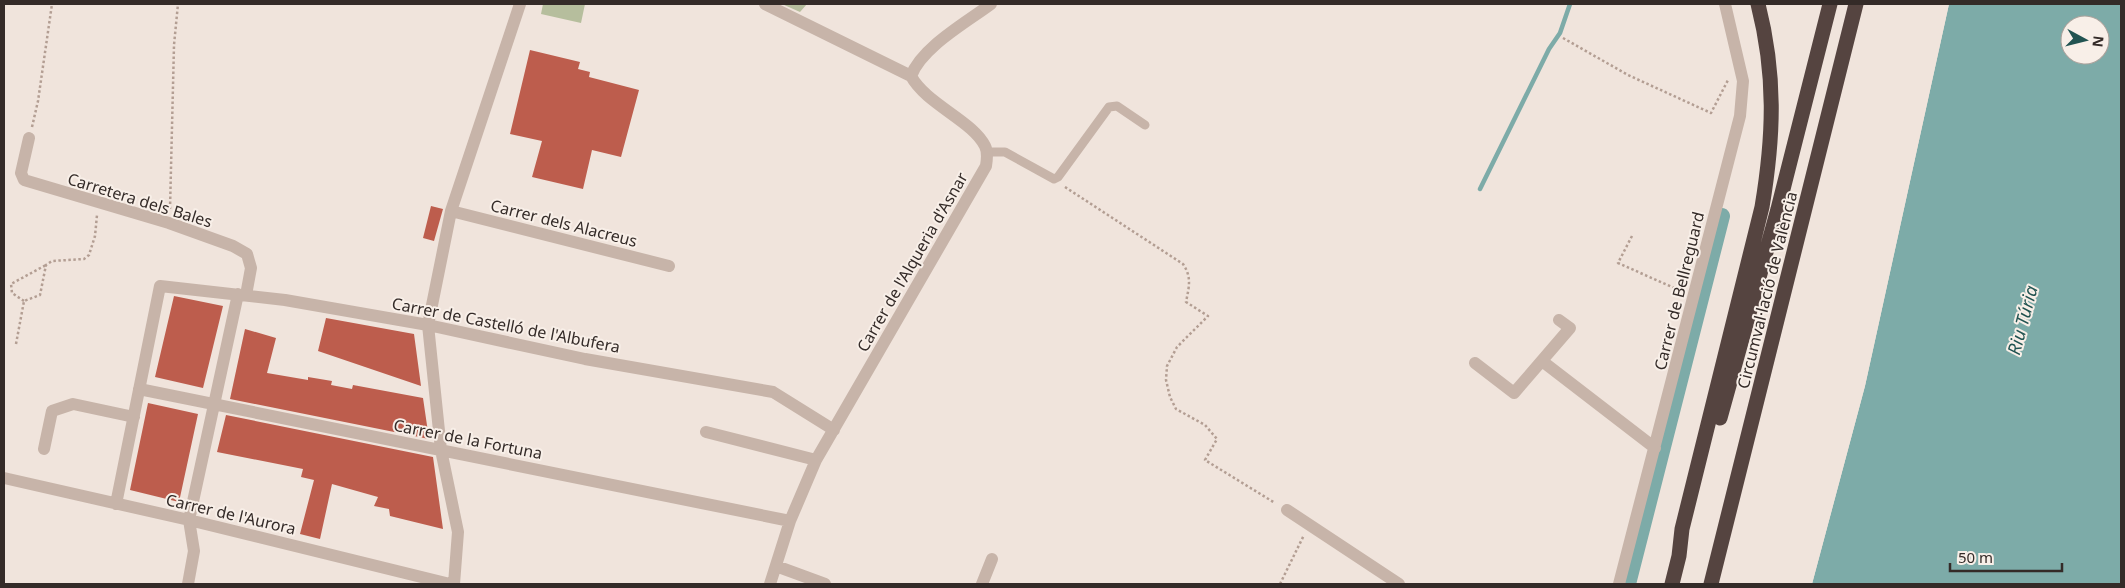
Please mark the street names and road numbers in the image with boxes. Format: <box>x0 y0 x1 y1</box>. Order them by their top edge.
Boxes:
street label: Carretera dels Bales <box>65 168 215 232</box>
street label: Carrer de l'Alqueria d'Asnar <box>851 168 973 356</box>
street label: Circumval·lació de València <box>1732 189 1802 391</box>
street label: Carrer dels Alacreus <box>488 194 640 252</box>
street label: Carrer de Bellreguard <box>1649 209 1709 373</box>
street label: Carrer de Castelló de l'Albufera <box>390 292 622 358</box>
street label: Carrer de la Fortuna <box>392 414 544 464</box>
street label: Carrer de l'Aurora <box>164 488 298 540</box>

